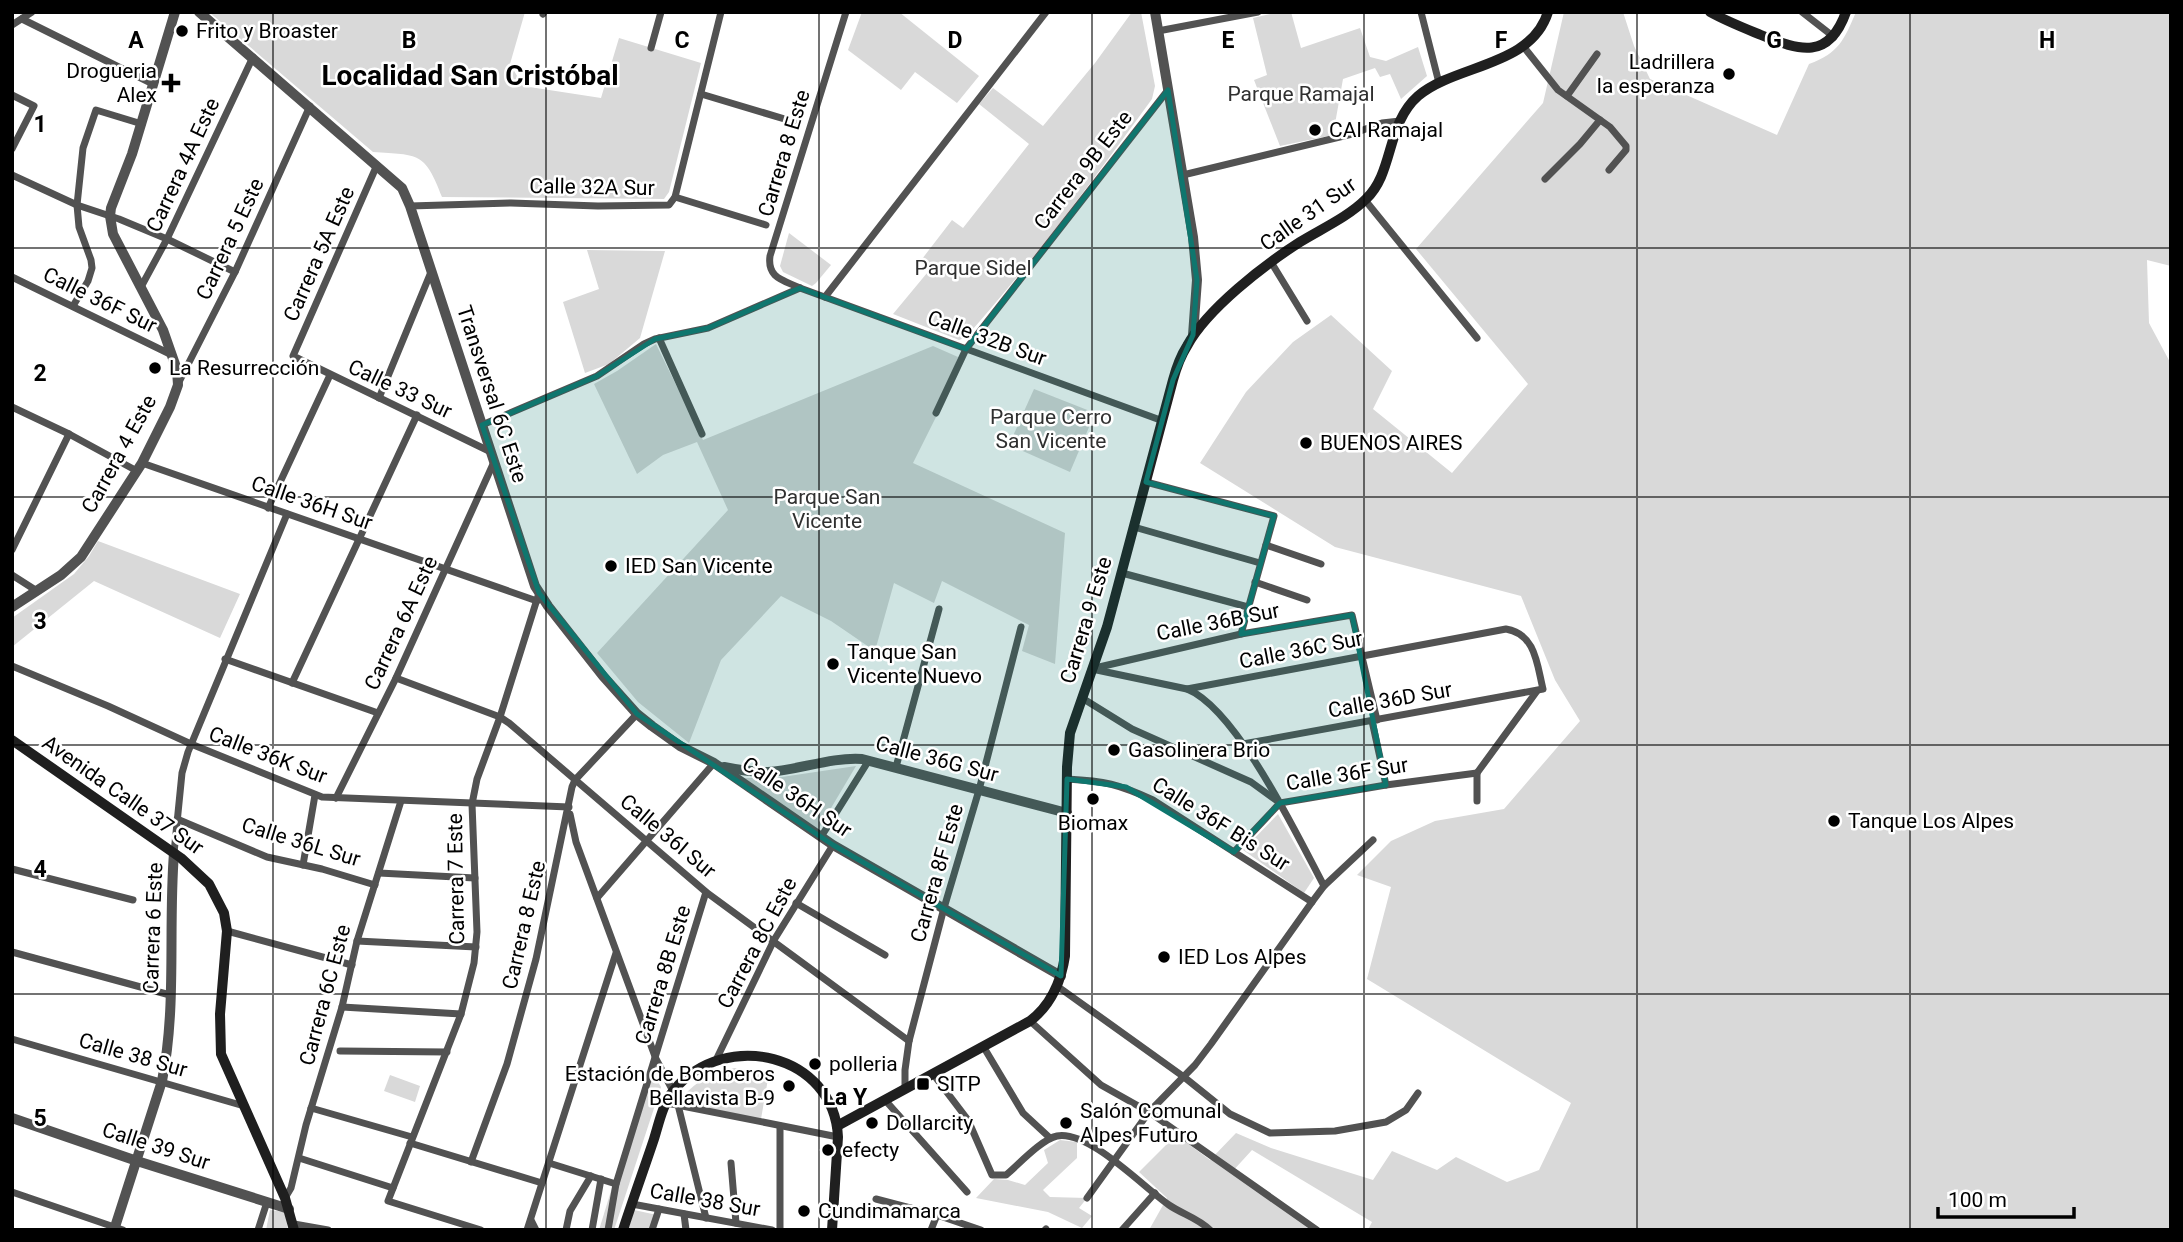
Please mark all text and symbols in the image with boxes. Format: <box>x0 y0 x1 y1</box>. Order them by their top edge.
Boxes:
place label: Frito y Broaster <box>196 19 338 43</box>
marker: Frito y Broaster <box>174 23 190 39</box>
text: A <box>128 27 144 54</box>
text: B <box>402 27 416 54</box>
text: C <box>674 27 690 54</box>
text: D <box>948 27 962 54</box>
text: E <box>1222 27 1235 54</box>
text: F <box>1495 27 1508 54</box>
text: G <box>1766 27 1782 54</box>
text: H <box>2039 27 2055 54</box>
place label: Ladrillera la esperanza <box>1597 50 1715 98</box>
place label: Drogueria Alex <box>66 59 157 107</box>
district label: Localidad San Cristóbal <box>321 59 619 92</box>
marker: Ladrillera la esperanza <box>1721 66 1737 82</box>
marker: Drogueria Alex <box>163 75 179 91</box>
park label: Parque Ramajal <box>1227 82 1375 106</box>
street label: Carrera 8 Este <box>753 87 815 219</box>
street label: Carrera 4A Este <box>141 94 225 236</box>
street label: Carrera 9B Este <box>1029 106 1137 234</box>
text: 1 <box>33 111 47 138</box>
place label: CAI Ramajal <box>1329 118 1443 142</box>
marker: CAI Ramajal <box>1307 122 1323 138</box>
street label: Calle 31 Sur <box>1255 172 1361 256</box>
street label: Carrera 5 Este <box>191 174 269 304</box>
street label: Calle 32A Sur <box>529 174 655 200</box>
street label: Carrera 5A Este <box>279 183 359 325</box>
park label: Parque Sidel <box>915 256 1032 280</box>
street label: Calle 36F Sur <box>39 262 161 338</box>
street label: Transversal 6C Este <box>452 302 532 486</box>
street label: Calle 32B Sur <box>924 305 1050 371</box>
street label: Calle 33 Sur <box>344 355 456 423</box>
place label: La Resurrección <box>169 356 319 380</box>
text: 2 <box>33 360 47 387</box>
marker: La Resurrección <box>147 360 163 376</box>
street label: Carrera 4 Este <box>77 391 161 517</box>
park label: Parque Cerro San Vicente <box>990 405 1112 453</box>
place label: BUENOS AIRES <box>1320 431 1463 455</box>
marker: BUENOS AIRES <box>1298 435 1314 451</box>
street label: Calle 36H Sur <box>248 471 376 535</box>
park label: Parque San Vicente <box>774 485 880 533</box>
street label: Carrera 6A Este <box>359 552 443 694</box>
place label: IED San Vicente <box>625 554 773 578</box>
street label: Carrera 9 Este <box>1055 554 1117 686</box>
marker: IED San Vicente <box>603 558 619 574</box>
street label: Calle 36B Sur <box>1154 598 1282 646</box>
text: 3 <box>33 608 47 635</box>
street label: Calle 36C Sur <box>1237 626 1365 674</box>
place label: Tanque San Vicente Nuevo <box>847 640 982 688</box>
marker: Tanque San Vicente Nuevo <box>825 656 841 672</box>
street label: Calle 36D Sur <box>1326 677 1454 723</box>
street label: Calle 36K Sur <box>205 721 331 789</box>
street label: Avenida Calle 37 Sur <box>38 730 208 860</box>
street label: Calle 36G Sur <box>873 731 1001 787</box>
place label: Gasolinera Brio <box>1128 738 1270 762</box>
marker: Gasolinera Brio <box>1106 742 1122 758</box>
street label: Calle 36H Sur <box>738 752 856 842</box>
street label: Calle 36F Sur <box>1284 753 1410 795</box>
street label: Calle 36F Bis Sur <box>1148 772 1294 876</box>
street label: Calle 36I Sur <box>615 789 721 883</box>
marker: Biomax <box>1085 791 1101 807</box>
street label: Carrera 8F Este <box>906 801 968 945</box>
place label: Tanque Los Alpes <box>1848 809 2014 833</box>
place label: Biomax <box>1058 811 1128 835</box>
street label: Calle 36L Sur <box>239 813 363 871</box>
street label: Carrera 7 Este <box>443 813 469 945</box>
marker: Tanque Los Alpes <box>1826 813 1842 829</box>
text: 4 <box>33 856 47 883</box>
street label: Carrera 8 Este <box>498 858 550 992</box>
street label: Carrera 6 Este <box>139 862 167 994</box>
street label: Carrera 8C Este <box>712 873 802 1013</box>
street label: Carrera 8B Este <box>630 902 696 1048</box>
street label: Carrera 6C Este <box>295 922 355 1068</box>
place label: IED Los Alpes <box>1178 945 1307 969</box>
marker: IED Los Alpes <box>1156 949 1172 965</box>
street label: Calle 38 Sur <box>76 1028 190 1082</box>
place label: polleria <box>829 1052 898 1076</box>
marker: polleria <box>807 1056 823 1072</box>
place label: Estación de Bomberos Bellavista B-9 <box>565 1062 775 1110</box>
place label: SITP <box>937 1072 981 1096</box>
marker: SITP <box>915 1076 931 1092</box>
marker: Estación de Bomberos Bellavista B-9 <box>781 1078 797 1094</box>
district label: La Y <box>823 1084 868 1111</box>
place label: Salón Comunal Alpes Futuro <box>1080 1099 1222 1147</box>
text: 5 <box>33 1105 47 1132</box>
place label: Dollarcity <box>886 1111 973 1135</box>
marker: Dollarcity <box>864 1115 880 1131</box>
marker: Salón Comunal Alpes Futuro <box>1058 1115 1074 1131</box>
street label: Calle 39 Sur <box>99 1117 213 1175</box>
place label: efecty <box>842 1138 899 1162</box>
marker: efecty <box>820 1142 836 1158</box>
scale bar <box>1938 1176 2074 1220</box>
street label: Calle 38 Sur <box>648 1178 762 1222</box>
text: 100 m <box>1948 1188 2007 1212</box>
place label: Cundimamarca <box>818 1199 961 1223</box>
marker: Cundimamarca <box>796 1203 812 1219</box>

